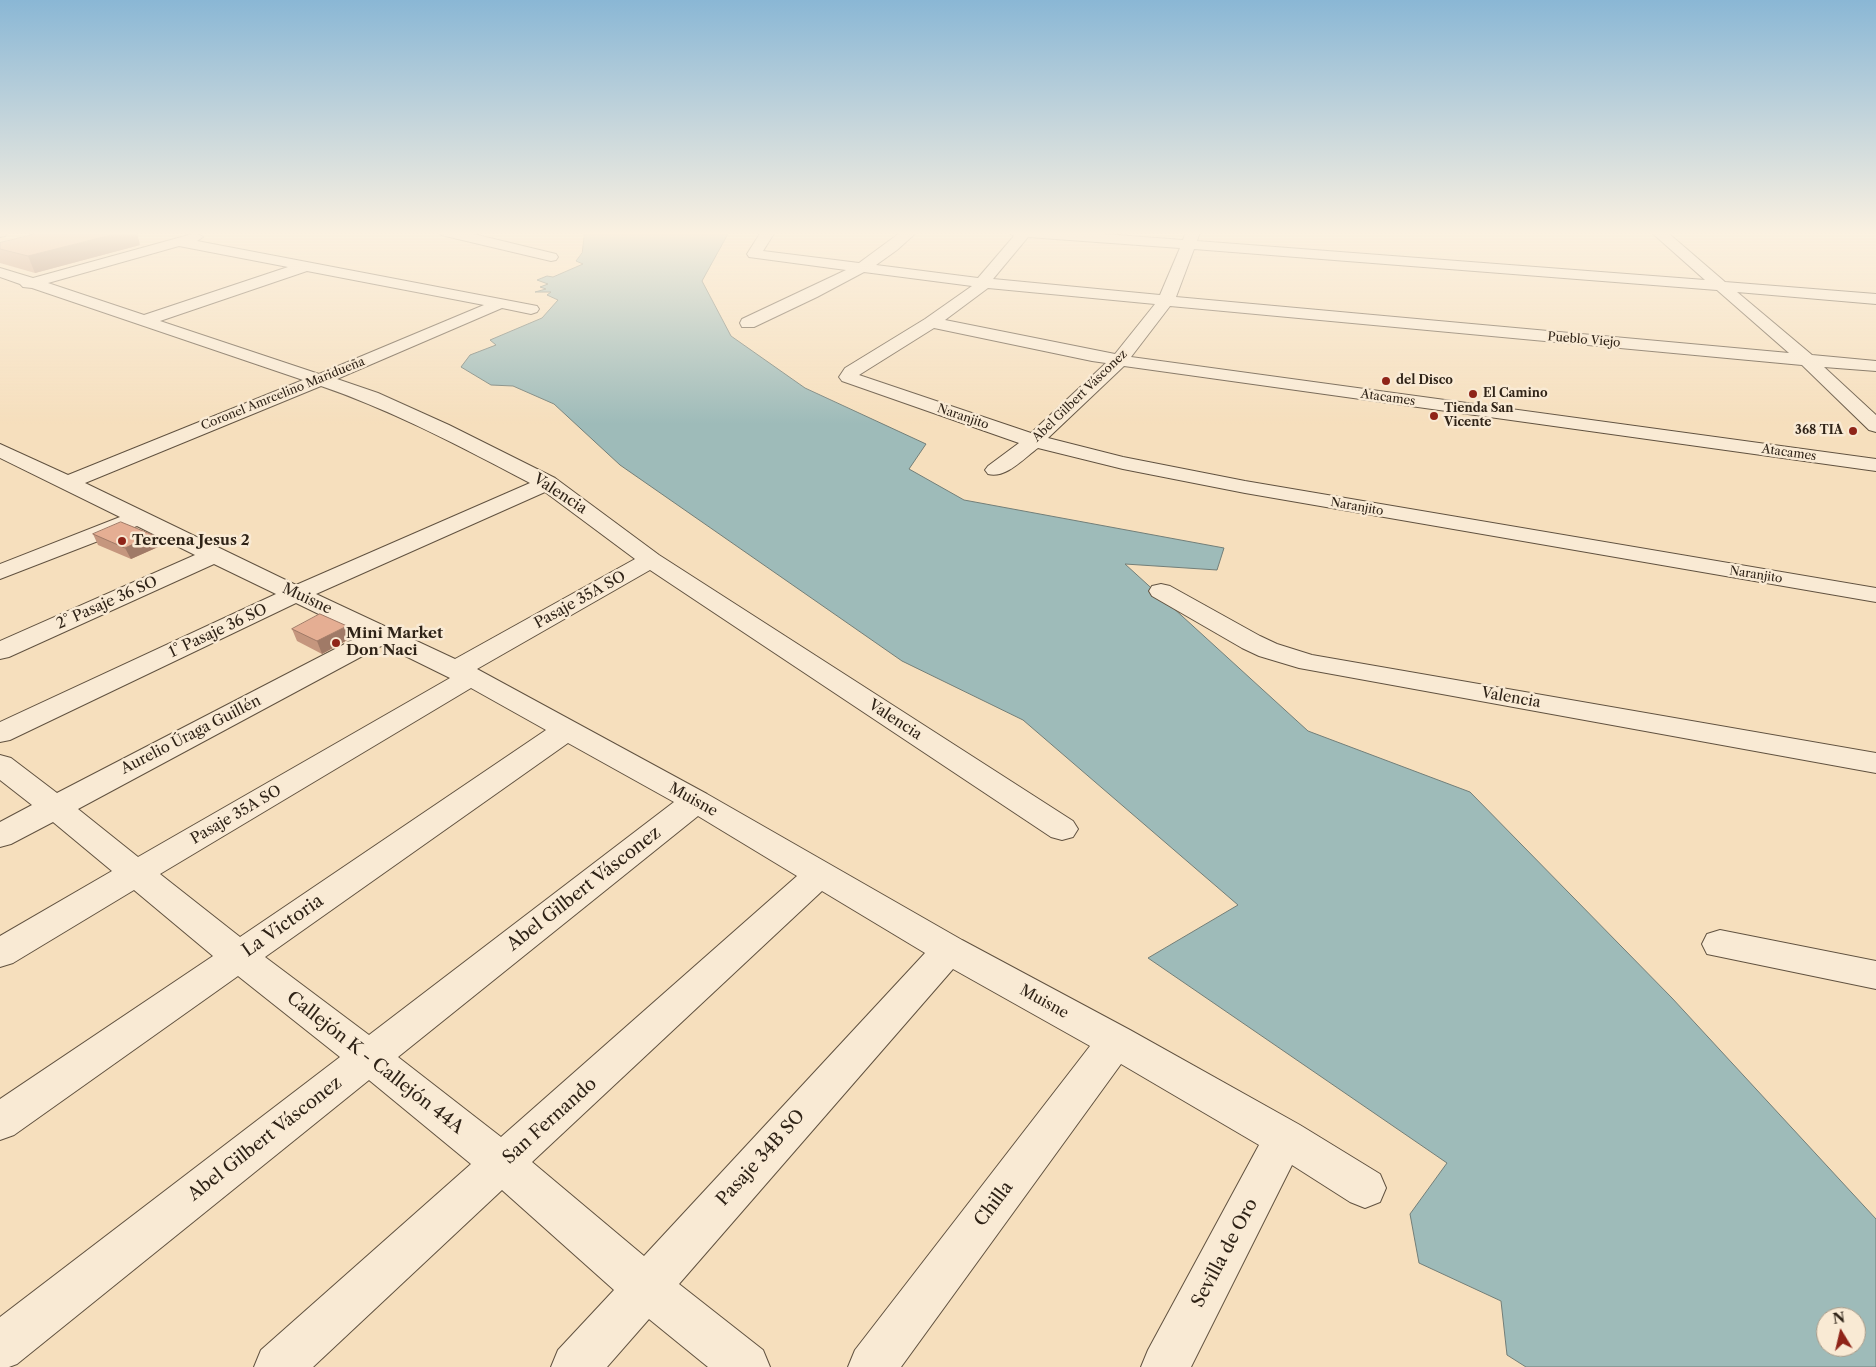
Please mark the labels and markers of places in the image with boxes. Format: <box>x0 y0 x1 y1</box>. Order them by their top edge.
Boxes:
place label: del Disco <box>1396 374 1453 388</box>
marker: del Disco <box>1380 375 1392 387</box>
place label: El Camino <box>1483 387 1548 401</box>
marker: El Camino <box>1467 388 1479 400</box>
place label: Tienda San Vicente <box>1444 402 1513 430</box>
marker: Tienda San Vicente <box>1428 410 1440 422</box>
place label: 368 TIA <box>1795 424 1843 438</box>
marker: 368 TIA <box>1847 425 1859 437</box>
place label: Tercena Jesus 2 <box>132 532 250 550</box>
marker: Tercena Jesus 2 <box>116 535 128 547</box>
place label: Mini Market Don Naci <box>346 625 443 660</box>
marker: Mini Market Don Naci <box>330 637 342 649</box>

